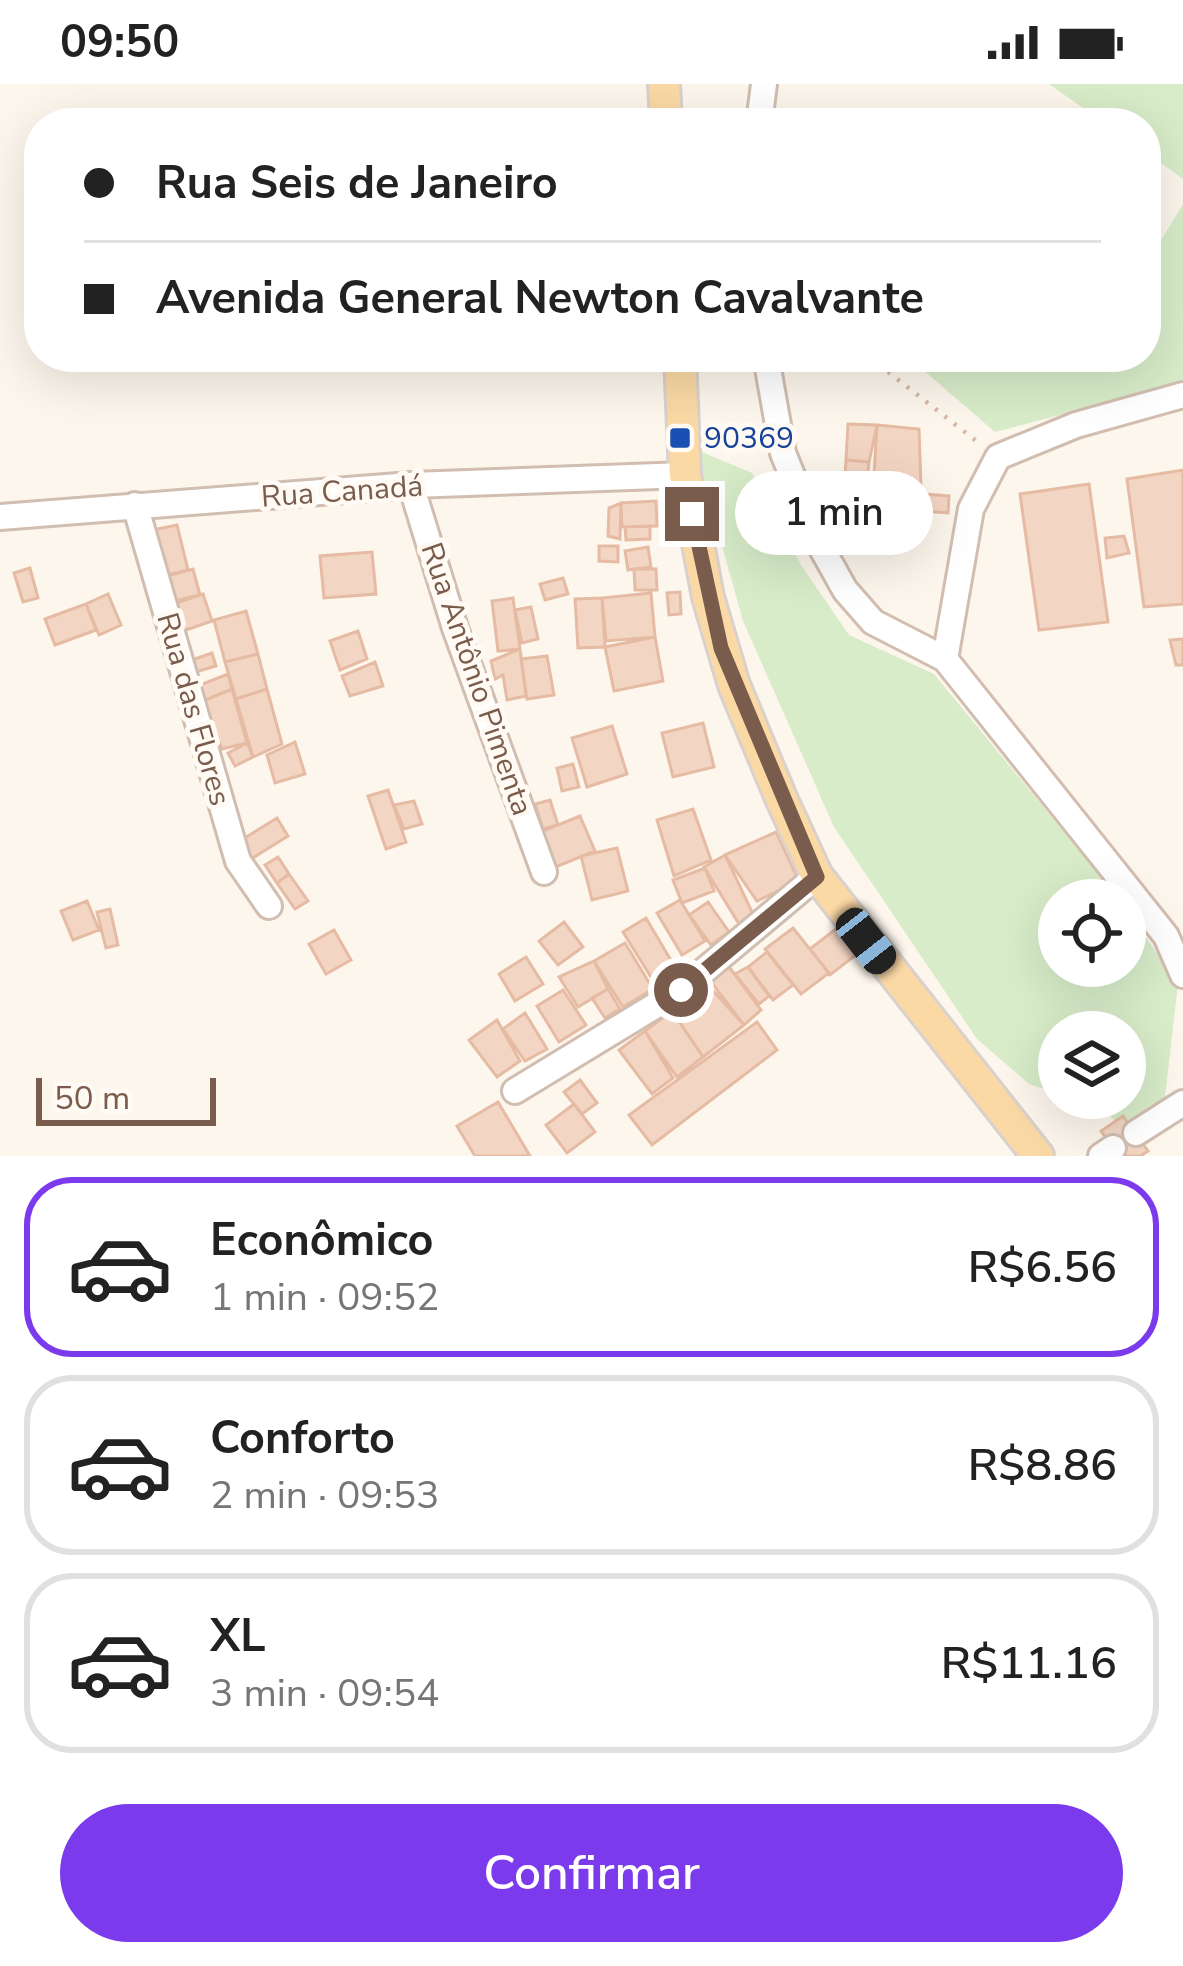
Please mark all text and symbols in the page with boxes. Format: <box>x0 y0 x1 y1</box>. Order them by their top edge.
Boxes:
text: 09:50 <box>60 12 179 73</box>
text: Rua Seis de Janeiro <box>156 153 558 214</box>
text: Avenida General Newton Cavalvante <box>156 268 924 329</box>
place label: 90369 <box>704 418 794 459</box>
marker: 90369 <box>667 425 693 451</box>
street label: Rua Canadá <box>260 465 424 518</box>
callout: 1 min <box>734 472 932 556</box>
text: 1 min <box>784 486 884 539</box>
route end <box>665 487 719 541</box>
street label: Rua Antônio Pimenta <box>411 537 542 821</box>
street label: Rua das Flores <box>146 608 241 810</box>
map controls <box>1038 879 1146 1119</box>
button: locate <box>1038 879 1146 987</box>
car <box>830 902 902 980</box>
route start <box>654 963 708 1017</box>
button: layers <box>1038 1011 1146 1119</box>
scale bar <box>36 1072 216 1125</box>
text: 50 m <box>54 1076 130 1121</box>
text: Econômico <box>210 1210 433 1271</box>
icon: car <box>66 1213 174 1321</box>
text: R$6.56 <box>968 1237 1117 1298</box>
text: 1 min · 09:52 <box>210 1271 439 1324</box>
text: Conforto <box>210 1408 395 1469</box>
icon: car <box>66 1411 174 1519</box>
text: R$8.86 <box>968 1435 1117 1496</box>
text: 2 min · 09:53 <box>210 1469 439 1522</box>
text: XL <box>210 1606 266 1667</box>
icon: car <box>66 1609 174 1717</box>
text: R$11.16 <box>941 1633 1117 1694</box>
text: 3 min · 09:54 <box>210 1667 439 1720</box>
button: Confirmar <box>60 1804 1123 1942</box>

